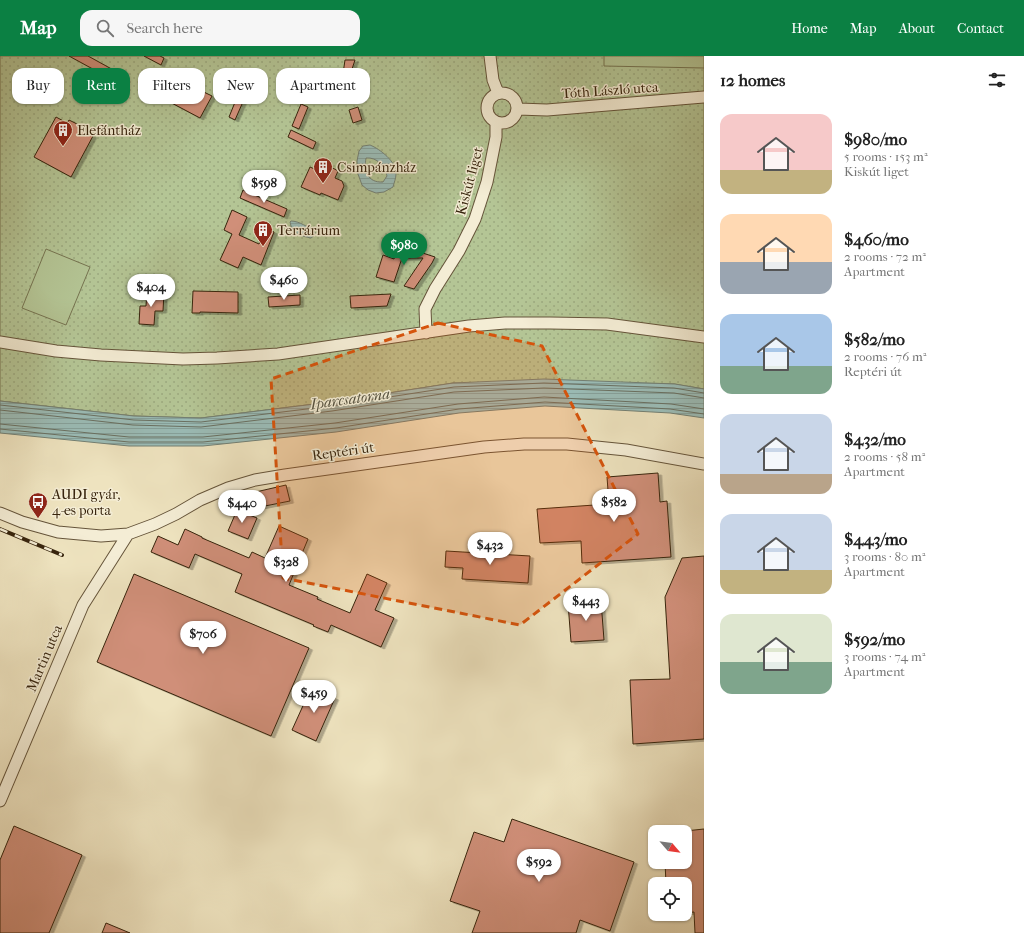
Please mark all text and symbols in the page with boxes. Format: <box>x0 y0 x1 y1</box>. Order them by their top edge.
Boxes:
search box <box>80 10 360 46</box>
text: Map <box>20 17 56 39</box>
icon: search <box>94 17 116 39</box>
text: Search here <box>126 19 203 37</box>
text: Home <box>791 20 828 37</box>
text: Map <box>850 20 877 37</box>
text: About <box>899 20 935 37</box>
text: Contact <box>957 20 1004 37</box>
chip: Buy <box>12 68 64 104</box>
chip: Rent <box>72 68 130 104</box>
chip: Filters <box>138 68 205 104</box>
chip: New <box>213 68 268 104</box>
chip: Apartment <box>276 68 370 104</box>
icon: filters <box>986 69 1008 91</box>
text: 12 homes <box>720 70 785 90</box>
street label: Tóth László utca <box>561 79 659 102</box>
building icon: Elefántház <box>52 119 74 147</box>
place label: Elefántház <box>77 122 141 139</box>
text: $980/mo <box>844 129 907 149</box>
icon: home <box>752 130 800 178</box>
street label: Kiskút liget <box>452 145 487 217</box>
text: 5 rooms · 153 m² <box>844 149 928 164</box>
building icon: Csimpánzház <box>312 156 334 184</box>
place label: Csimpánzház <box>337 159 416 176</box>
text: Kiskút liget <box>844 164 909 179</box>
pin: $598 <box>240 170 288 204</box>
text: $598 <box>251 175 277 190</box>
building icon: Terrárium <box>252 219 274 247</box>
place label: Terrárium <box>277 222 340 239</box>
text: $460/mo <box>844 229 909 249</box>
icon: home <box>752 230 800 278</box>
pin: $980 <box>380 232 428 266</box>
text: $980 <box>390 237 418 252</box>
text: 2 rooms · 72 m² <box>844 249 926 264</box>
text: Apartment <box>844 264 905 279</box>
pin: $460 <box>260 267 308 301</box>
text: $460 <box>269 272 299 287</box>
pin: $404 <box>127 274 175 308</box>
text: $404 <box>136 279 166 294</box>
text: $582/mo <box>844 329 905 349</box>
icon: home <box>752 330 800 378</box>
text: 2 rooms · 76 m² <box>844 349 926 364</box>
text: Reptéri út <box>844 364 902 379</box>
water label: Iparcsatorna <box>308 384 391 414</box>
text: $432/mo <box>844 429 906 449</box>
icon: home <box>752 430 800 478</box>
street label: Reptéri út <box>311 439 375 464</box>
text: 2 rooms · 58 m² <box>844 449 925 464</box>
text: Apartment <box>844 464 905 479</box>
place label: AUDI gyár, 4-es porta <box>51 486 120 519</box>
pin: $582 <box>590 489 638 523</box>
pin: $440 <box>218 490 266 524</box>
bus stop icon: AUDI gyár, 4-es porta <box>27 491 49 519</box>
text: $582 <box>601 494 627 509</box>
text: $440 <box>227 495 257 510</box>
text: $443/mo <box>844 529 907 549</box>
icon: home <box>752 530 800 578</box>
pin: $432 <box>466 532 514 566</box>
text: $432 <box>477 537 503 552</box>
pin: $328 <box>262 549 310 583</box>
text: 3 rooms · 80 m² <box>844 549 925 564</box>
text: $328 <box>273 554 299 569</box>
text: Apartment <box>844 564 905 579</box>
pin: $443 <box>562 588 610 622</box>
text: $443 <box>572 593 600 608</box>
pin: $706 <box>179 621 227 655</box>
street label: Martin utca <box>23 622 66 694</box>
text: $706 <box>189 626 217 641</box>
text: $592/mo <box>844 629 905 649</box>
icon: home <box>752 630 800 678</box>
text: 3 rooms · 74 m² <box>844 649 925 664</box>
text: Apartment <box>844 664 905 679</box>
pin: $459 <box>290 680 338 714</box>
text: $459 <box>301 685 327 700</box>
north arrow <box>648 825 692 869</box>
map controls <box>648 825 692 921</box>
pin: $592 <box>515 849 563 883</box>
text: $592 <box>526 854 552 869</box>
button: locate <box>648 877 692 921</box>

